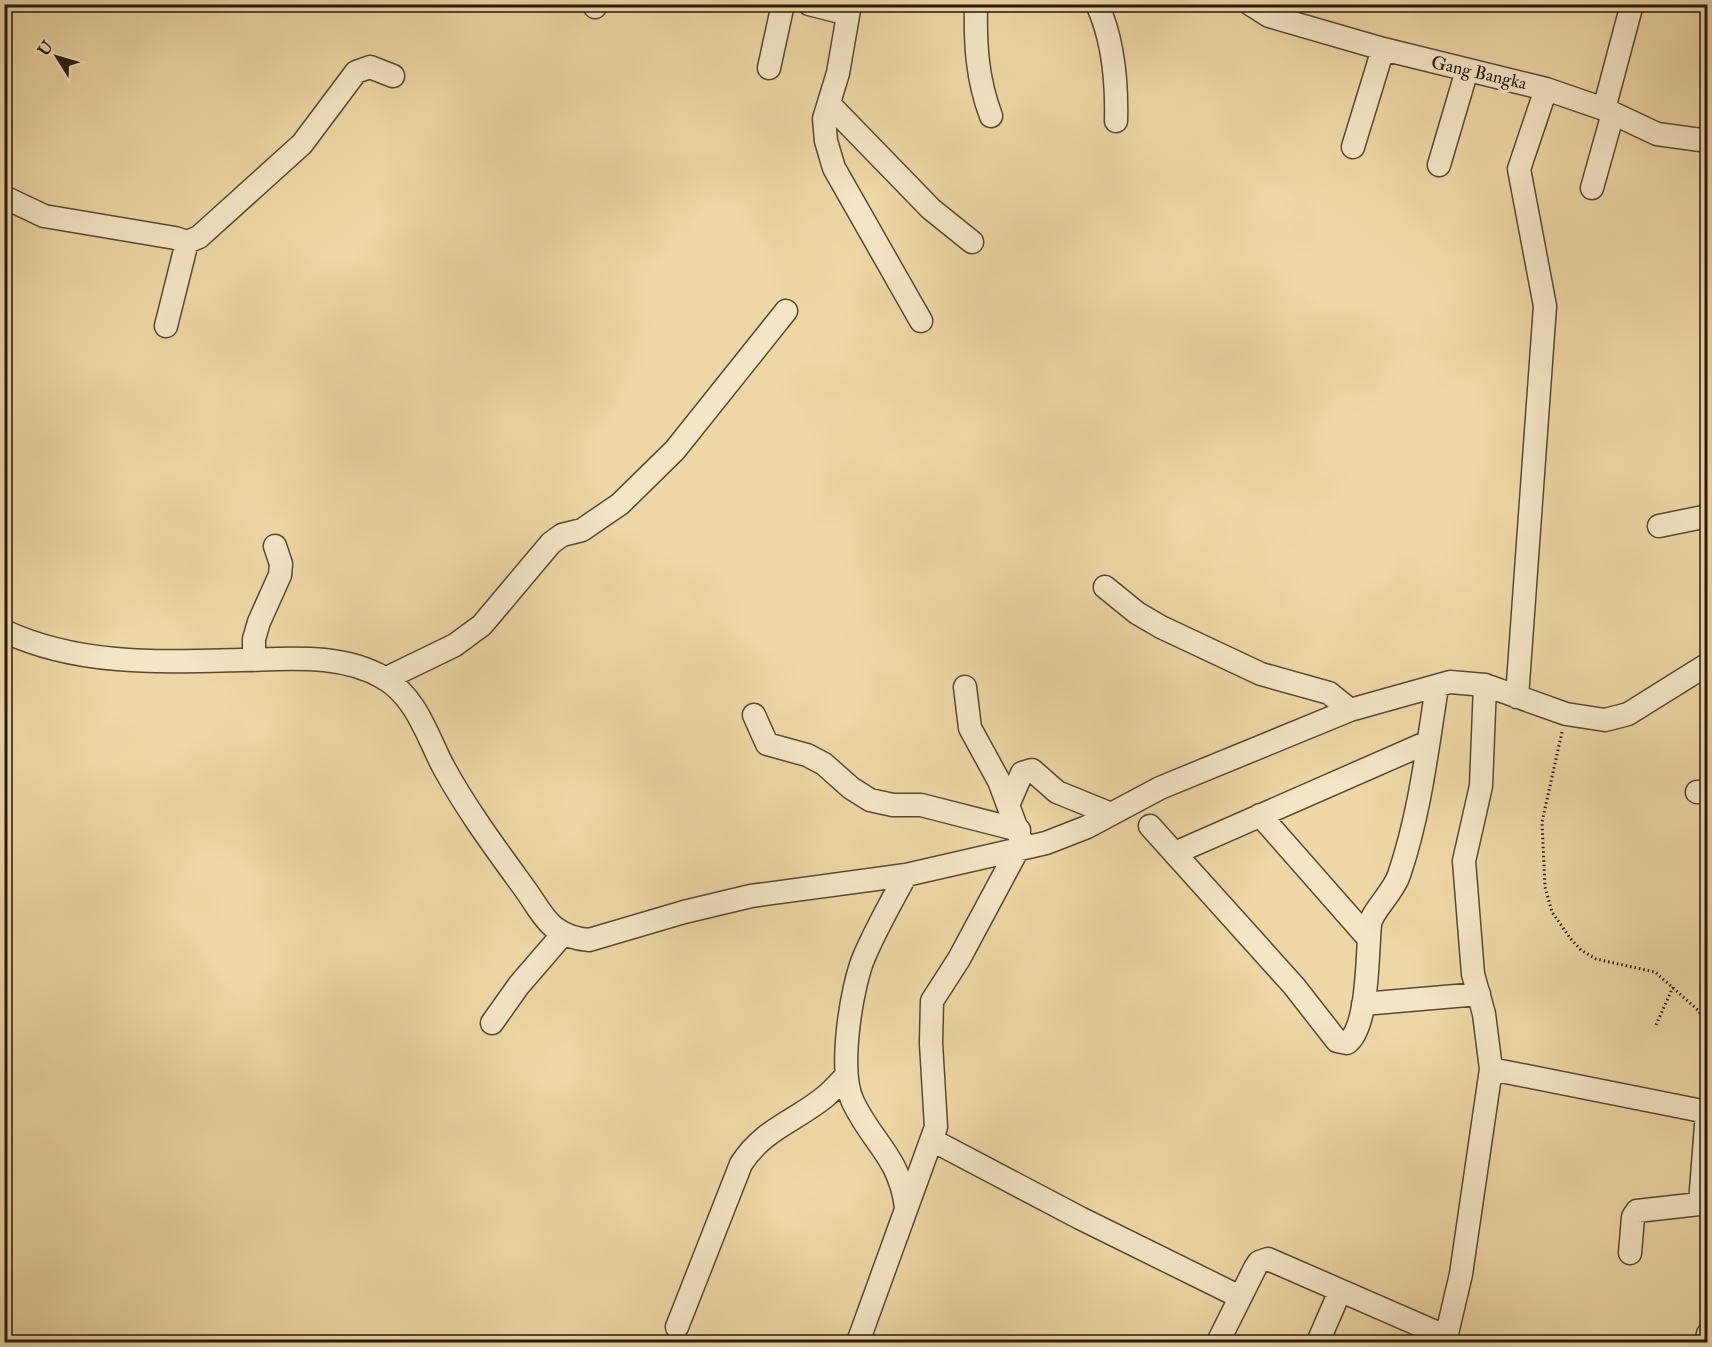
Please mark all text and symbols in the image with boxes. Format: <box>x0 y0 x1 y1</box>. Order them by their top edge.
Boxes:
north arrow <box>27 27 87 87</box>
text: U <box>34 37 58 60</box>
street label: Gang Bangka <box>1429 51 1530 95</box>

